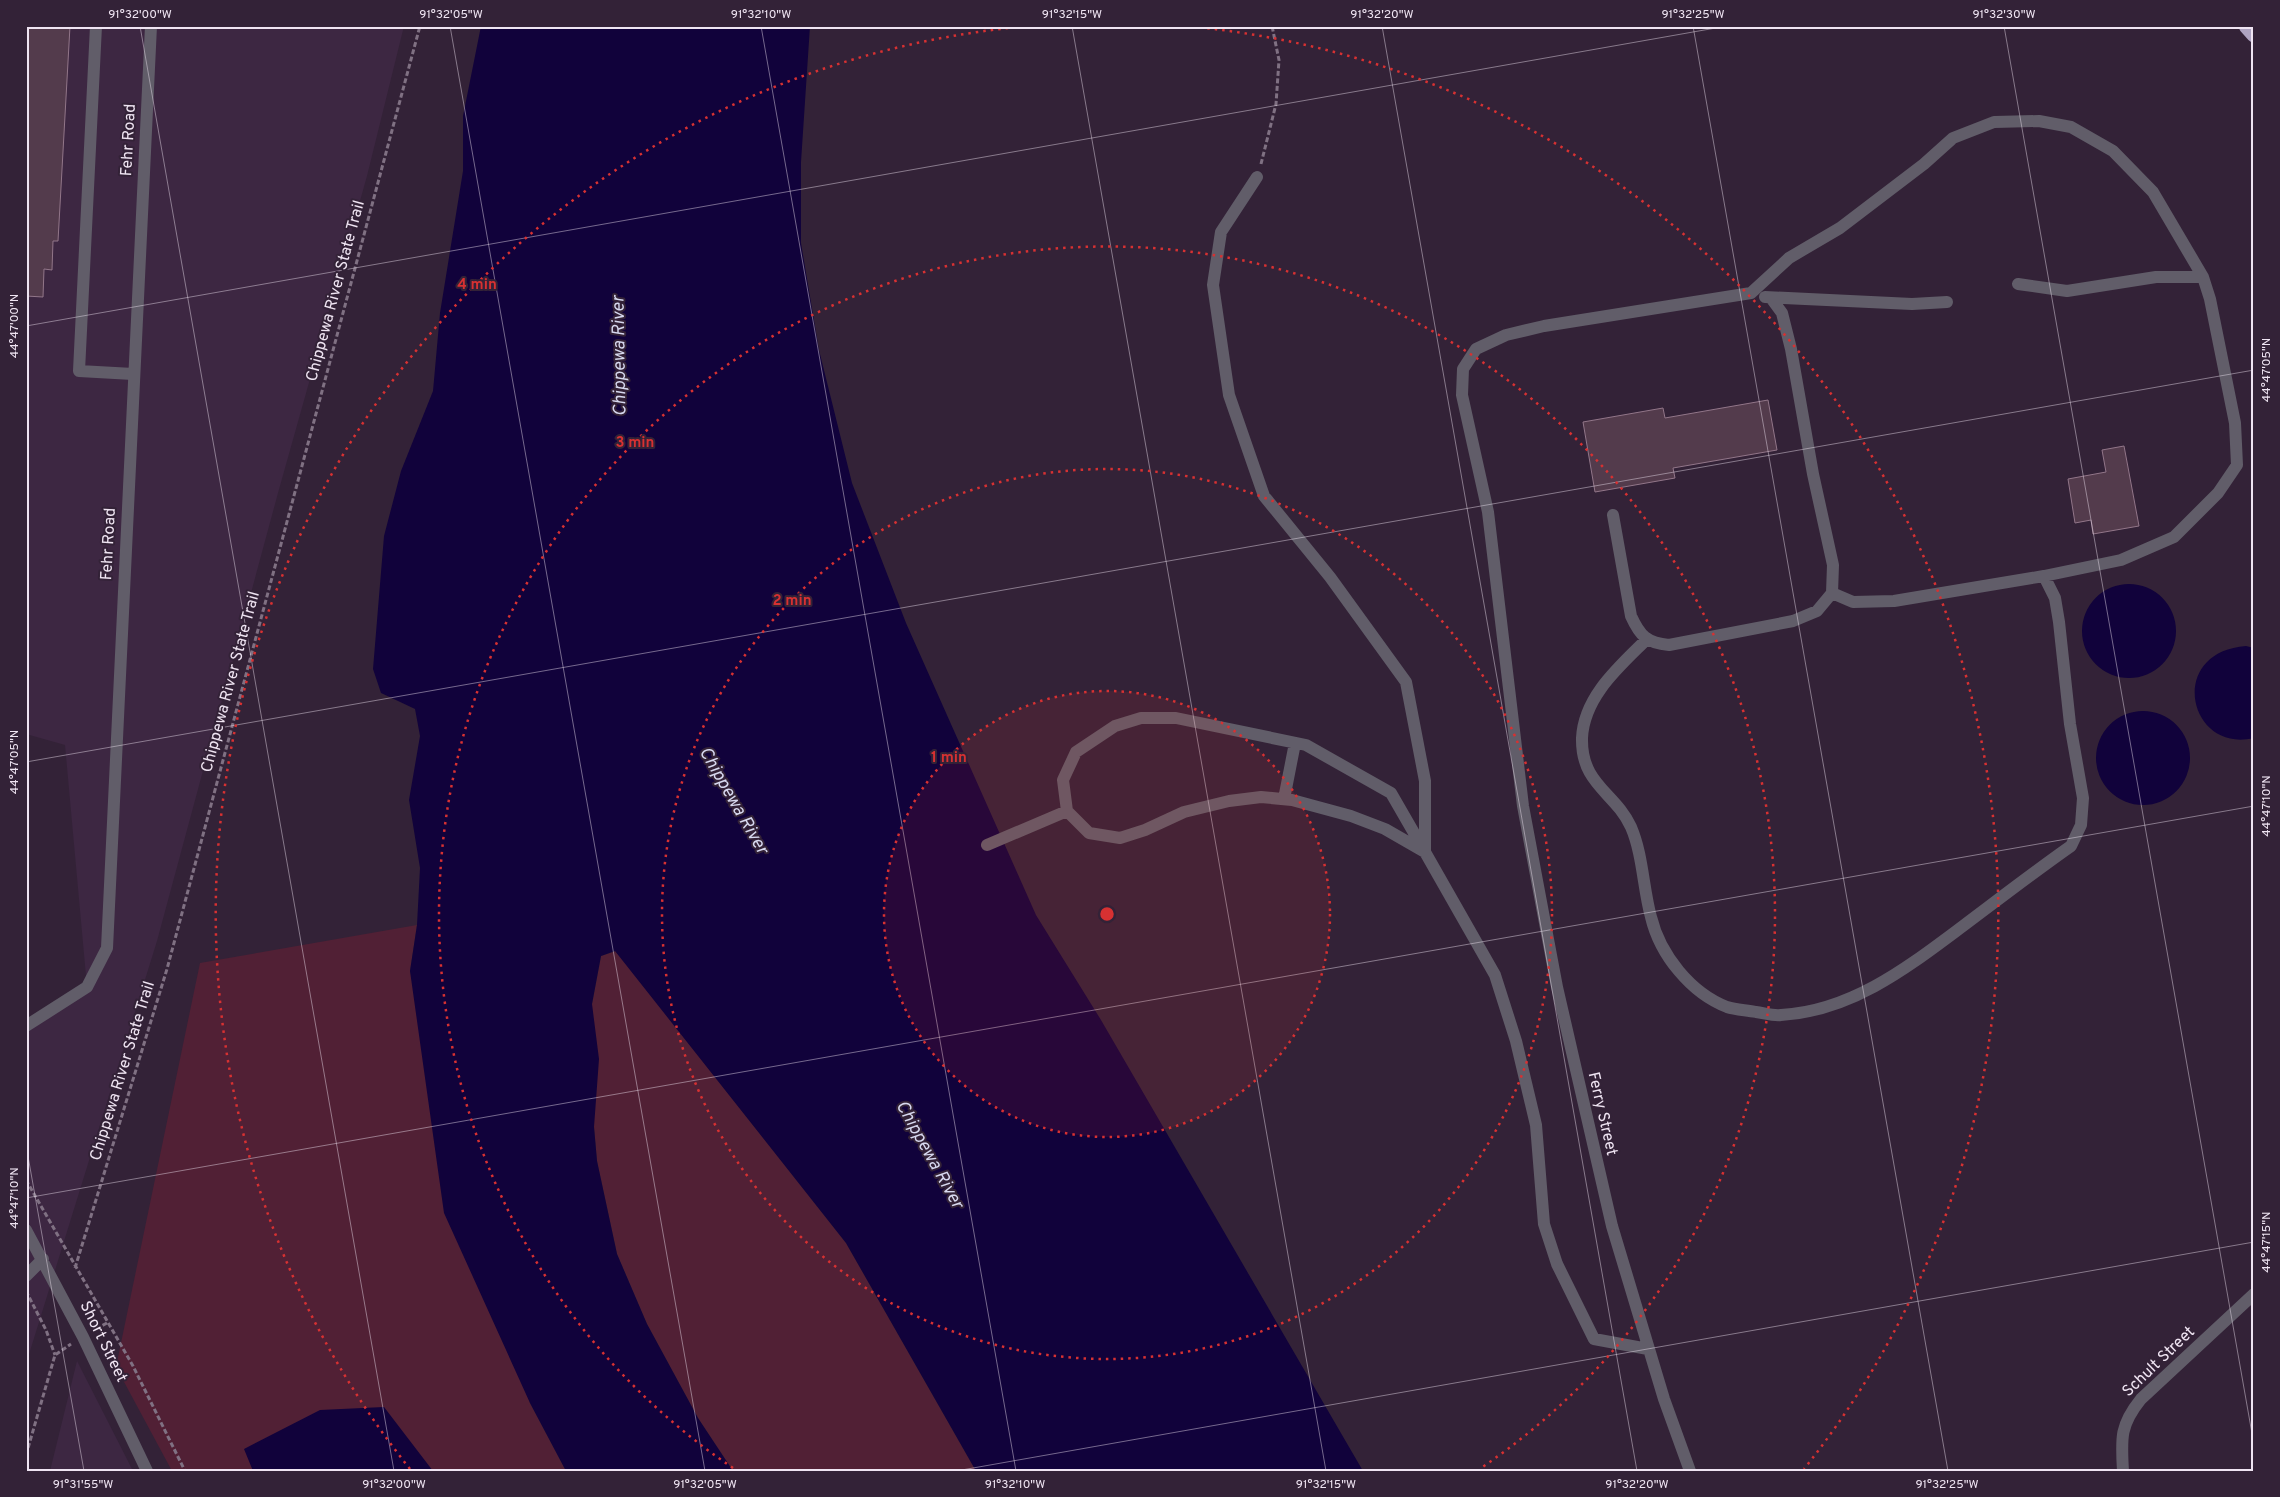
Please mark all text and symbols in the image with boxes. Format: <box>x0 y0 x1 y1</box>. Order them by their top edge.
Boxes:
text: 91°32'00"W <box>108 7 172 23</box>
text: 91°32'05"W <box>419 7 483 23</box>
text: 91°32'10"W <box>731 7 791 23</box>
text: 91°32'15"W <box>1042 7 1102 23</box>
text: 91°32'20"W <box>1350 7 1414 23</box>
text: 91°32'25"W <box>1661 7 1725 23</box>
text: 91°32'30"W <box>1972 7 2036 23</box>
street label: Fehr Road <box>117 103 141 177</box>
street label: Chippewa River State Trail <box>302 198 370 384</box>
text: 4 min <box>457 276 497 295</box>
water label: Chippewa River <box>607 293 633 416</box>
text: 44°47'00"N <box>7 294 23 358</box>
text: 44°47'05"N <box>2259 338 2275 402</box>
text: 3 min <box>615 434 655 453</box>
street label: Fehr Road <box>97 507 121 581</box>
street label: Chippewa River State Trail <box>197 589 265 775</box>
text: 2 min <box>772 592 812 611</box>
text: 44°47'05"N <box>7 730 23 794</box>
water label: Chippewa River <box>693 743 774 861</box>
text: 1 min <box>931 749 967 768</box>
text: 44°47'10"N <box>2259 775 2275 837</box>
centre of rings <box>1098 905 1116 923</box>
street label: Chippewa River State Trail <box>86 979 160 1163</box>
street label: Ferry Street <box>1583 1070 1621 1158</box>
water label: Chippewa River <box>890 1097 969 1215</box>
text: 44°47'10"N <box>7 1167 23 1229</box>
text: 44°47'15"N <box>2259 1211 2275 1273</box>
street label: Short Street <box>75 1298 131 1386</box>
street label: Schult Street <box>2118 1322 2200 1402</box>
text: 91°31'55"W <box>53 1477 113 1493</box>
text: 91°32'00"W <box>362 1477 426 1493</box>
text: 91°32'05"W <box>673 1477 737 1493</box>
text: 91°32'10"W <box>985 1477 1045 1493</box>
text: 91°32'15"W <box>1296 1477 1356 1493</box>
text: 91°32'20"W <box>1605 1477 1669 1493</box>
text: 91°32'25"W <box>1915 1477 1979 1493</box>

